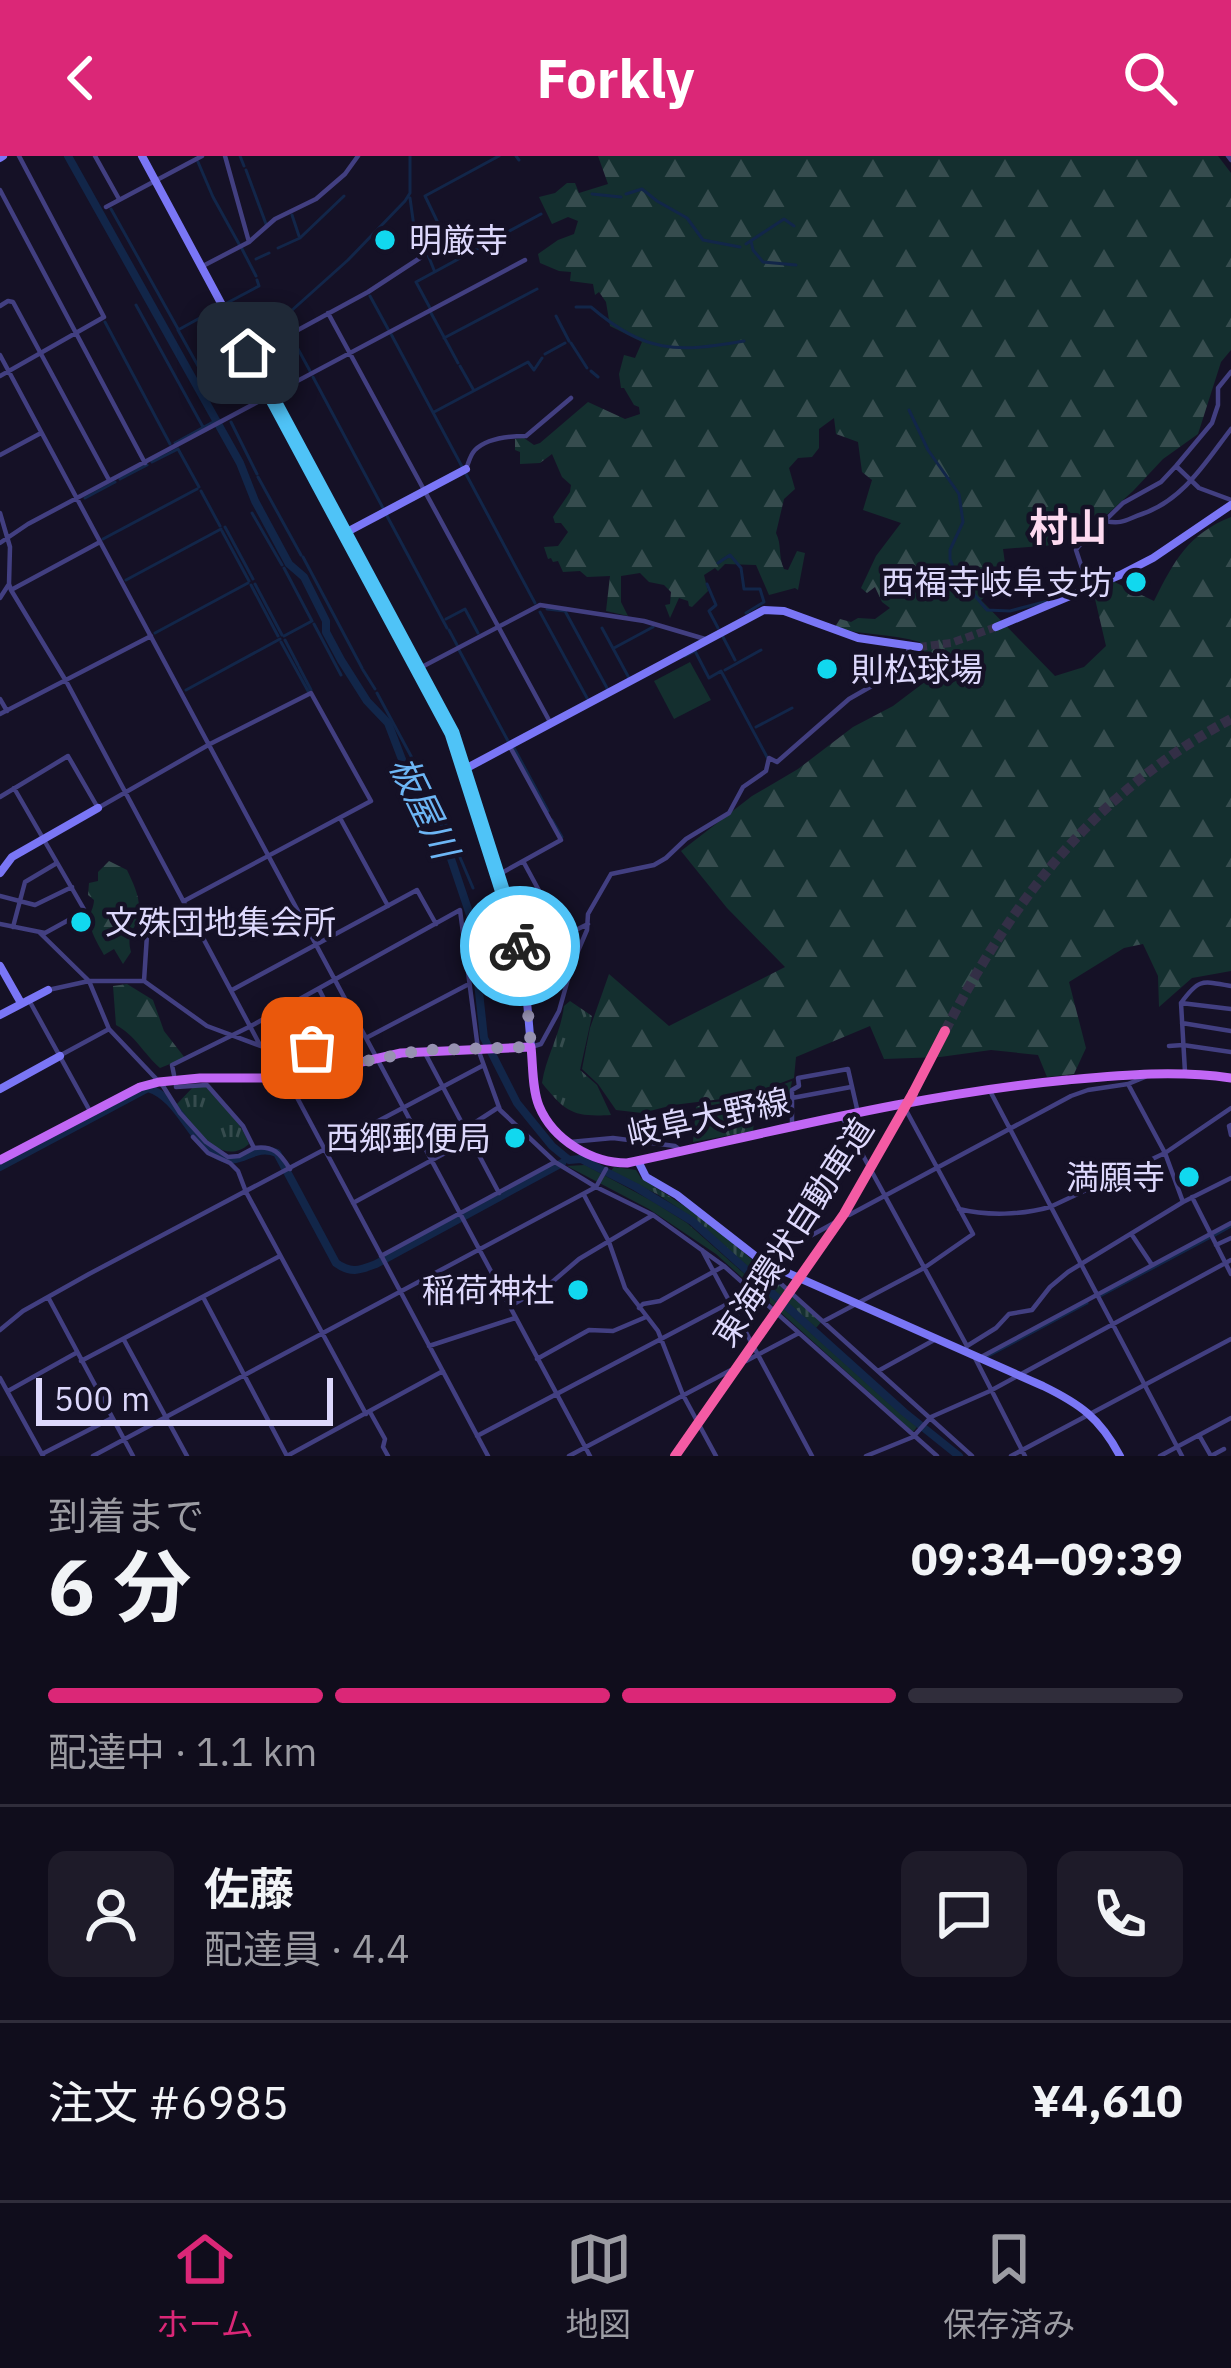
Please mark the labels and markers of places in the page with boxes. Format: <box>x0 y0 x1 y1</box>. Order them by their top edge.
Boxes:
place label: 明厳寺 <box>409 218 508 261</box>
marker: 明厳寺 <box>372 227 398 253</box>
pin <box>197 302 299 404</box>
place label: 西福寺岐阜支坊 <box>881 560 1112 603</box>
marker: 西福寺岐阜支坊 <box>1123 569 1149 595</box>
place label: 則松球場 <box>851 647 983 690</box>
marker: 則松球場 <box>814 656 840 682</box>
place label: 文殊団地集会所 <box>105 900 336 943</box>
marker: 文殊団地集会所 <box>68 909 94 935</box>
pin <box>261 997 363 1099</box>
place label: 西郷郵便局 <box>326 1116 491 1159</box>
marker: 西郷郵便局 <box>502 1125 528 1151</box>
place label: 満願寺 <box>1066 1155 1165 1198</box>
marker: 満願寺 <box>1176 1164 1202 1190</box>
place label: 稲荷神社 <box>422 1268 554 1311</box>
marker: 稲荷神社 <box>565 1277 591 1303</box>

